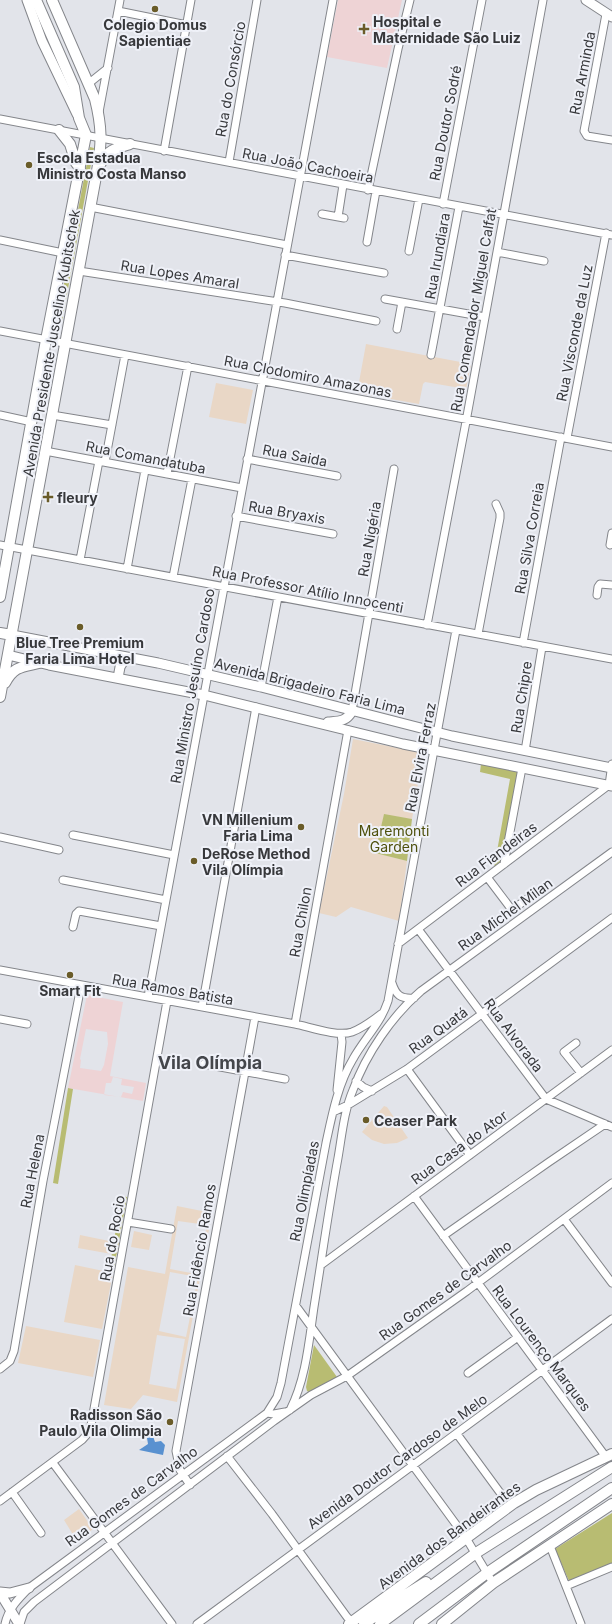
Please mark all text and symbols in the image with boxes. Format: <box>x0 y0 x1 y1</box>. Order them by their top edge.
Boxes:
marker: Colegio Domus Sapientiae <box>150 4 160 14</box>
place label: Hospital e Maternidade São Luiz <box>373 13 521 46</box>
place label: Colegio Domus Sapientiae <box>103 16 207 49</box>
street label: Rua do Consórcio <box>211 20 249 138</box>
marker: Hospital e Maternidade São Luiz <box>358 23 370 35</box>
street label: Rua Arminda <box>566 30 598 116</box>
street label: Rua Doutor Sodré <box>425 64 465 182</box>
street label: Rua João Cachoeira <box>241 144 375 186</box>
place label: Escola Estadua Ministro Costa Manso <box>37 149 187 182</box>
marker: Escola Estadua Ministro Costa Manso <box>24 160 34 170</box>
street label: Rua Comendador Miguel Calfat <box>447 207 499 413</box>
street label: Avenida Presidente Juscelino Kubitschek <box>19 208 83 478</box>
street label: Rua Irundiara <box>421 211 453 301</box>
street label: Rua Lopes Amaral <box>120 256 240 292</box>
street label: Rua Visconde da Luz <box>552 263 596 403</box>
street label: Rua Clodomiro Amazonas <box>223 351 393 401</box>
street label: Rua Comandatuba <box>85 437 207 477</box>
street label: Rua Saida <box>261 440 329 470</box>
street label: Rua Silva Correia <box>511 481 547 595</box>
place label: fleury <box>57 489 98 506</box>
marker: fleury <box>42 491 54 503</box>
street label: Rua Bryaxis <box>247 497 327 527</box>
street label: Rua Nigéria <box>354 500 384 578</box>
street label: Rua Professor Atílio Innocenti <box>211 562 405 616</box>
street label: Rua Ministro Jesuíno Cardoso <box>166 587 218 785</box>
marker: Blue Tree Premium Faria Lima Hotel <box>75 622 85 632</box>
place label: Blue Tree Premium Faria Lima Hotel <box>16 634 144 667</box>
street label: Avenida Brigadeiro Faria Lima <box>213 654 407 718</box>
street label: Rua Chipre <box>507 660 535 734</box>
street label: Rua Elvira Ferraz <box>401 701 439 813</box>
place label: VN Millenium Faria Lima <box>202 811 293 844</box>
street label: Rua Fiandeiras <box>452 818 540 890</box>
marker: VN Millenium Faria Lima <box>296 822 306 832</box>
park label: Maremonti Garden <box>359 822 429 855</box>
place label: DeRose Method Vila Olímpia <box>202 845 310 878</box>
marker: DeRose Method Vila Olímpia <box>189 856 199 866</box>
street label: Rua Michel Milan <box>455 874 555 954</box>
street label: Rua Chilon <box>285 886 315 958</box>
marker: Smart Fit <box>65 970 75 980</box>
street label: Rua Ramos Batista <box>111 970 235 1008</box>
place label: Smart Fit <box>39 982 101 999</box>
street label: Rua Alvorada <box>481 995 547 1075</box>
street label: Rua Quatá <box>405 1003 471 1057</box>
district label: Vila Olímpia <box>158 1052 262 1073</box>
street label: Rua Casa do Ator <box>408 1106 510 1188</box>
place label: Ceaser Park <box>374 1112 458 1129</box>
marker: Ceaser Park <box>361 1115 371 1125</box>
street label: Rua Helena <box>16 1132 48 1210</box>
street label: Rua Olimpíadas <box>286 1139 322 1243</box>
street label: Rua Fidêncio Ramos <box>179 1182 219 1318</box>
street label: Rua do Rocio <box>96 1194 128 1282</box>
street label: Rua Gomes de Carvalho <box>375 1236 515 1344</box>
street label: Rua Lourenço Marques <box>489 1282 595 1414</box>
street label: Avenida Doutor Cardoso de Melo <box>304 1390 490 1532</box>
place label: Radisson São Paulo Vila Olimpia <box>39 1406 162 1439</box>
marker: Radisson São Paulo Vila Olimpia <box>165 1417 175 1427</box>
street label: Rua Gomes de Carvalho <box>61 1442 201 1550</box>
street label: Avenida dos Bandeirantes <box>375 1478 523 1592</box>

